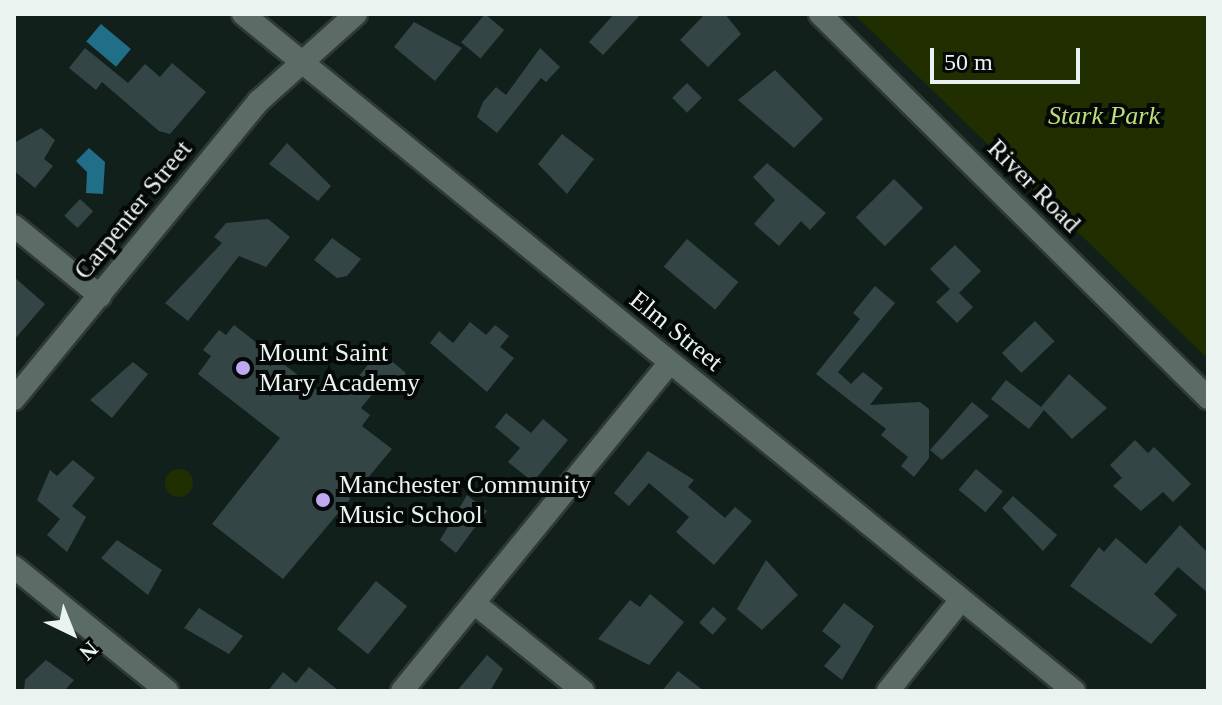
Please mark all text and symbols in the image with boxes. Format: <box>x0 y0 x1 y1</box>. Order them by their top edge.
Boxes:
scale bar <box>934 32 1084 82</box>
text: 50 m <box>944 49 993 75</box>
park label: Stark Park <box>1048 100 1160 132</box>
street label: River Road <box>981 133 1087 239</box>
street label: Carpenter Street <box>67 134 199 286</box>
street label: Elm Street <box>623 284 729 378</box>
place label: Mount Saint Mary Academy <box>259 337 421 398</box>
marker: Mount Saint Mary Academy <box>234 359 252 377</box>
place label: Manchester Community Music School <box>339 469 591 530</box>
marker: Manchester Community Music School <box>314 491 332 509</box>
north arrow <box>32 593 112 673</box>
text: N <box>74 636 103 665</box>

